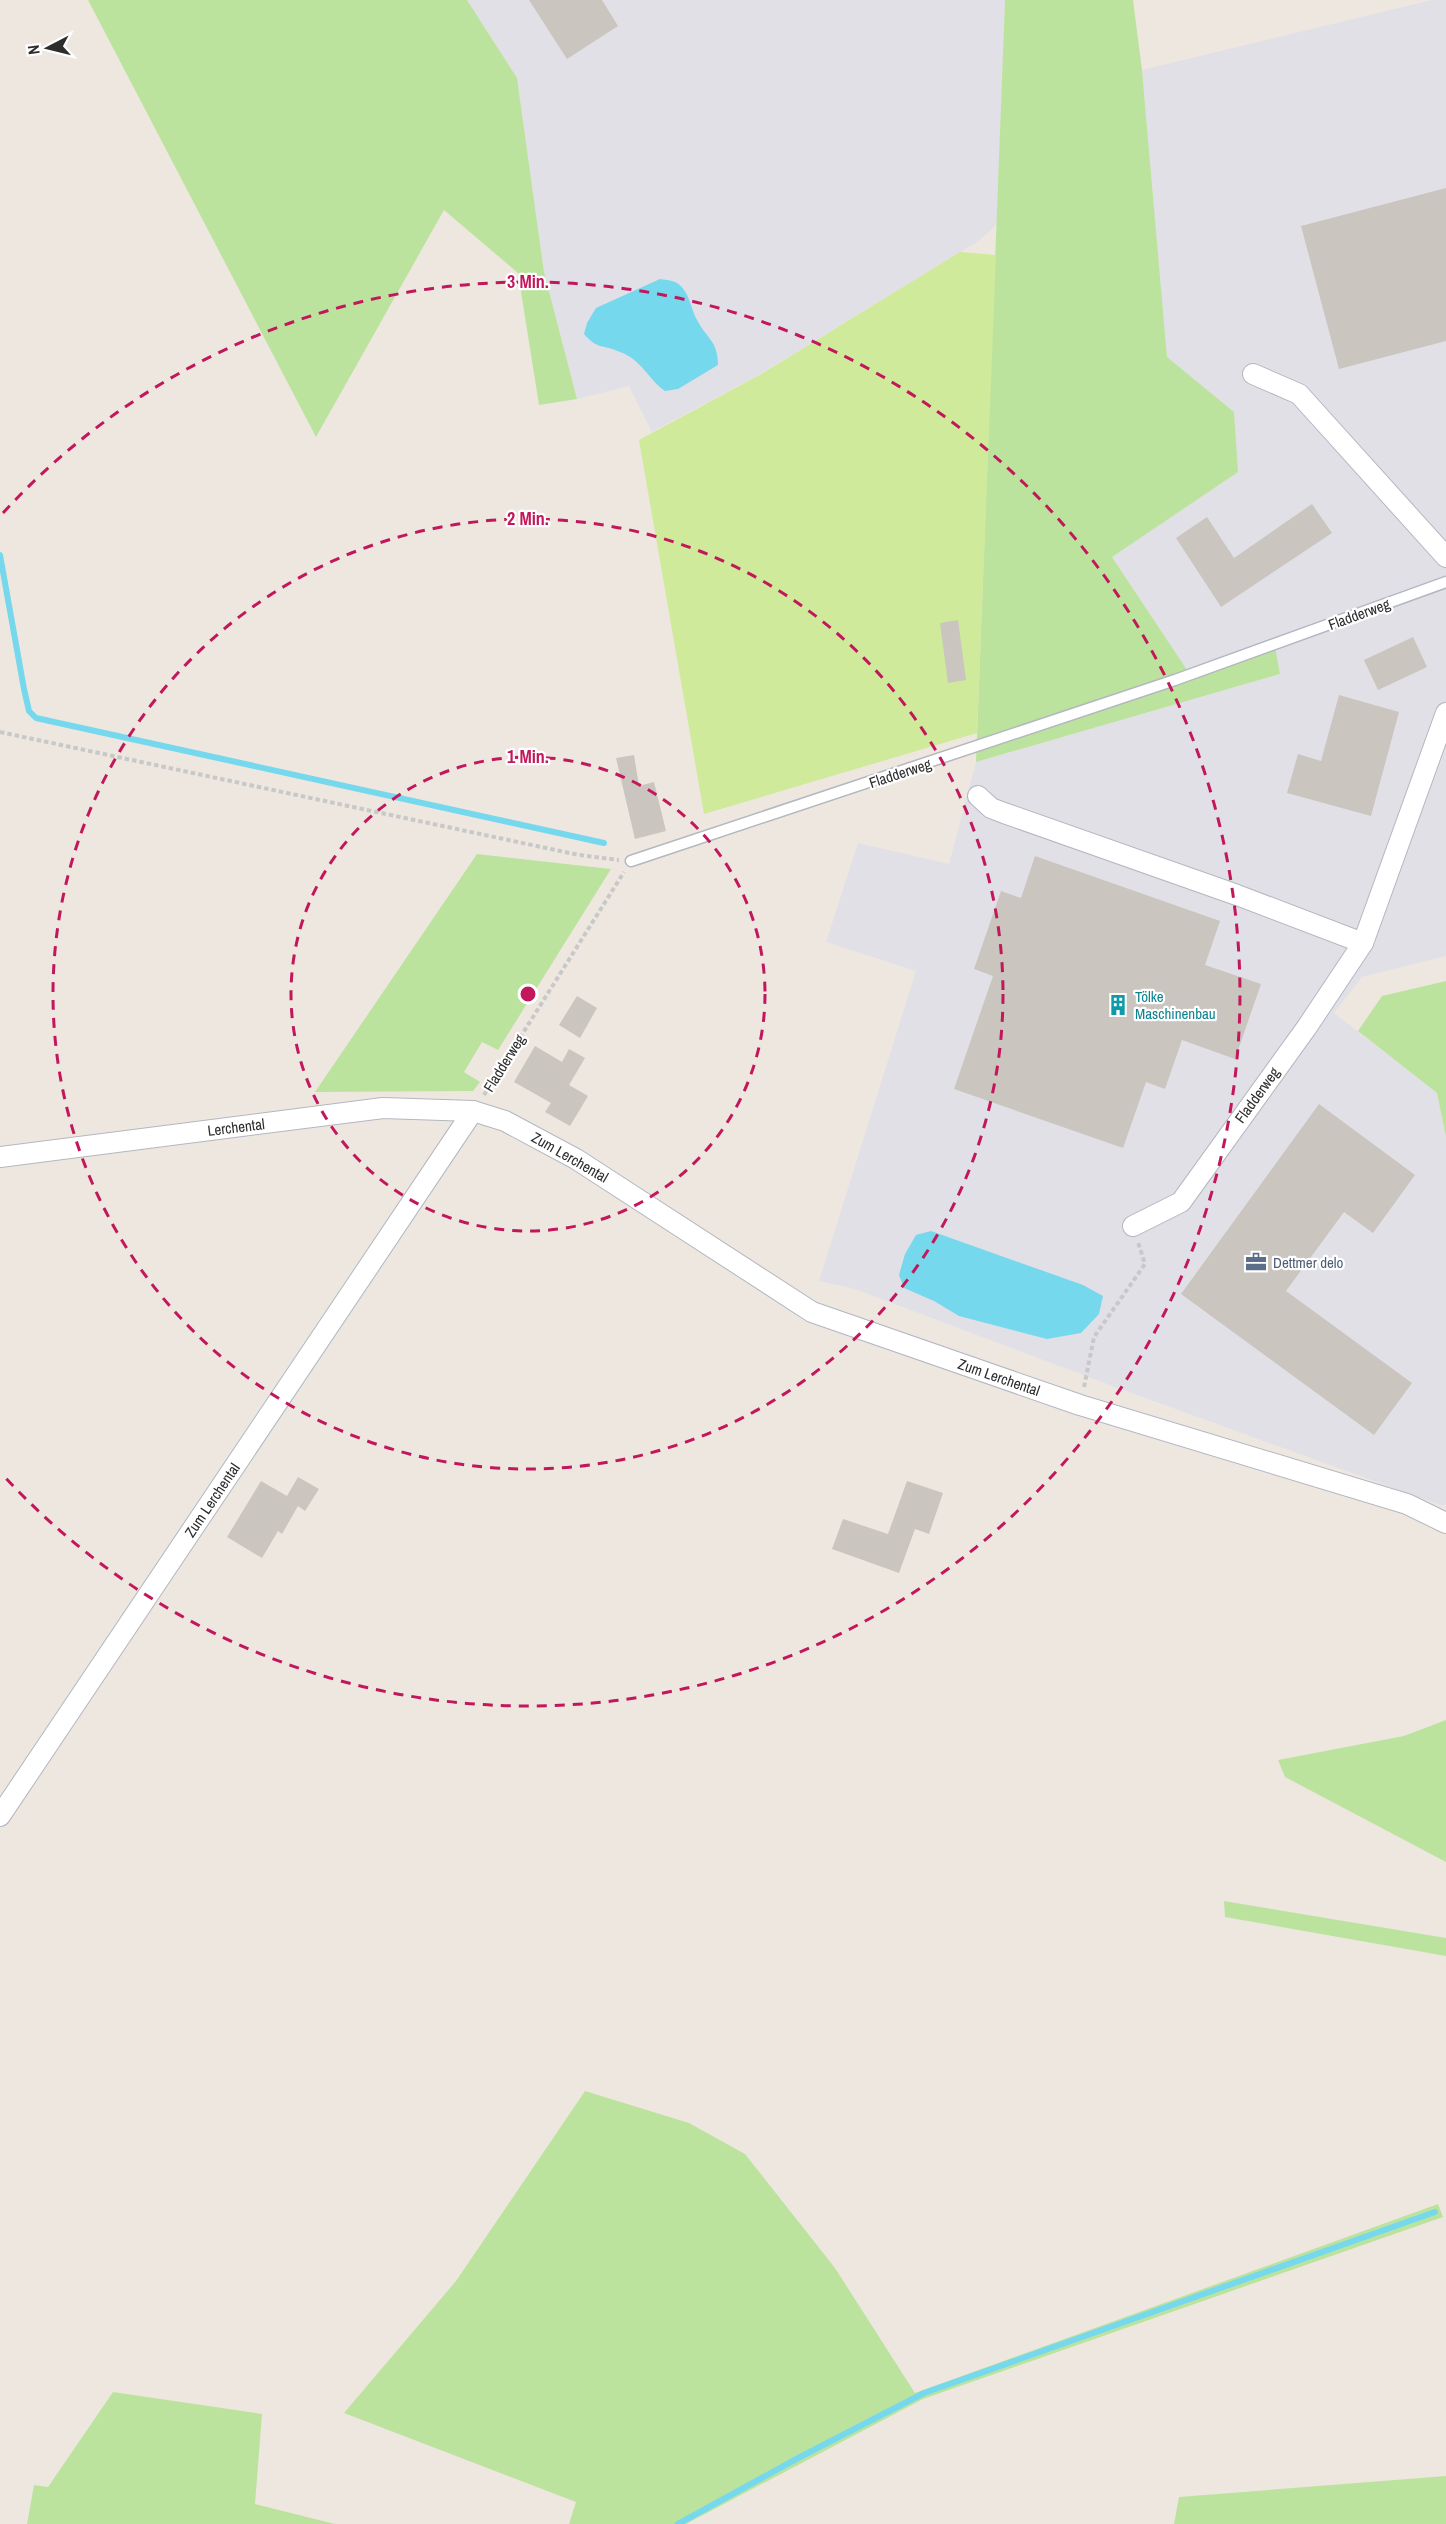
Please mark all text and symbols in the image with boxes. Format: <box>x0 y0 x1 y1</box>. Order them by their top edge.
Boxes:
north arrow <box>18 18 78 78</box>
text: N <box>22 44 45 56</box>
text: 3 Min. <box>507 269 549 294</box>
text: 2 Min. <box>507 506 549 531</box>
street label: Fladderweg <box>1325 593 1393 635</box>
text: 1 Min. <box>507 744 549 769</box>
street label: Fladderweg <box>866 753 934 793</box>
centre of rings <box>518 984 538 1004</box>
place label: Tölke Maschinenbau <box>1135 986 1216 1024</box>
building icon: Tölke Maschinenbau <box>1106 993 1130 1017</box>
street label: Fladderweg <box>478 1030 530 1096</box>
street label: Fladderweg <box>1230 1063 1284 1127</box>
street label: Lerchental <box>206 1113 266 1141</box>
street label: Zum Lerchental <box>528 1127 612 1187</box>
office icon: Dettmer delo <box>1244 1250 1268 1274</box>
place label: Dettmer delo <box>1273 1252 1344 1273</box>
street label: Zum Lerchental <box>955 1353 1043 1401</box>
street label: Zum Lerchental <box>179 1459 245 1541</box>

